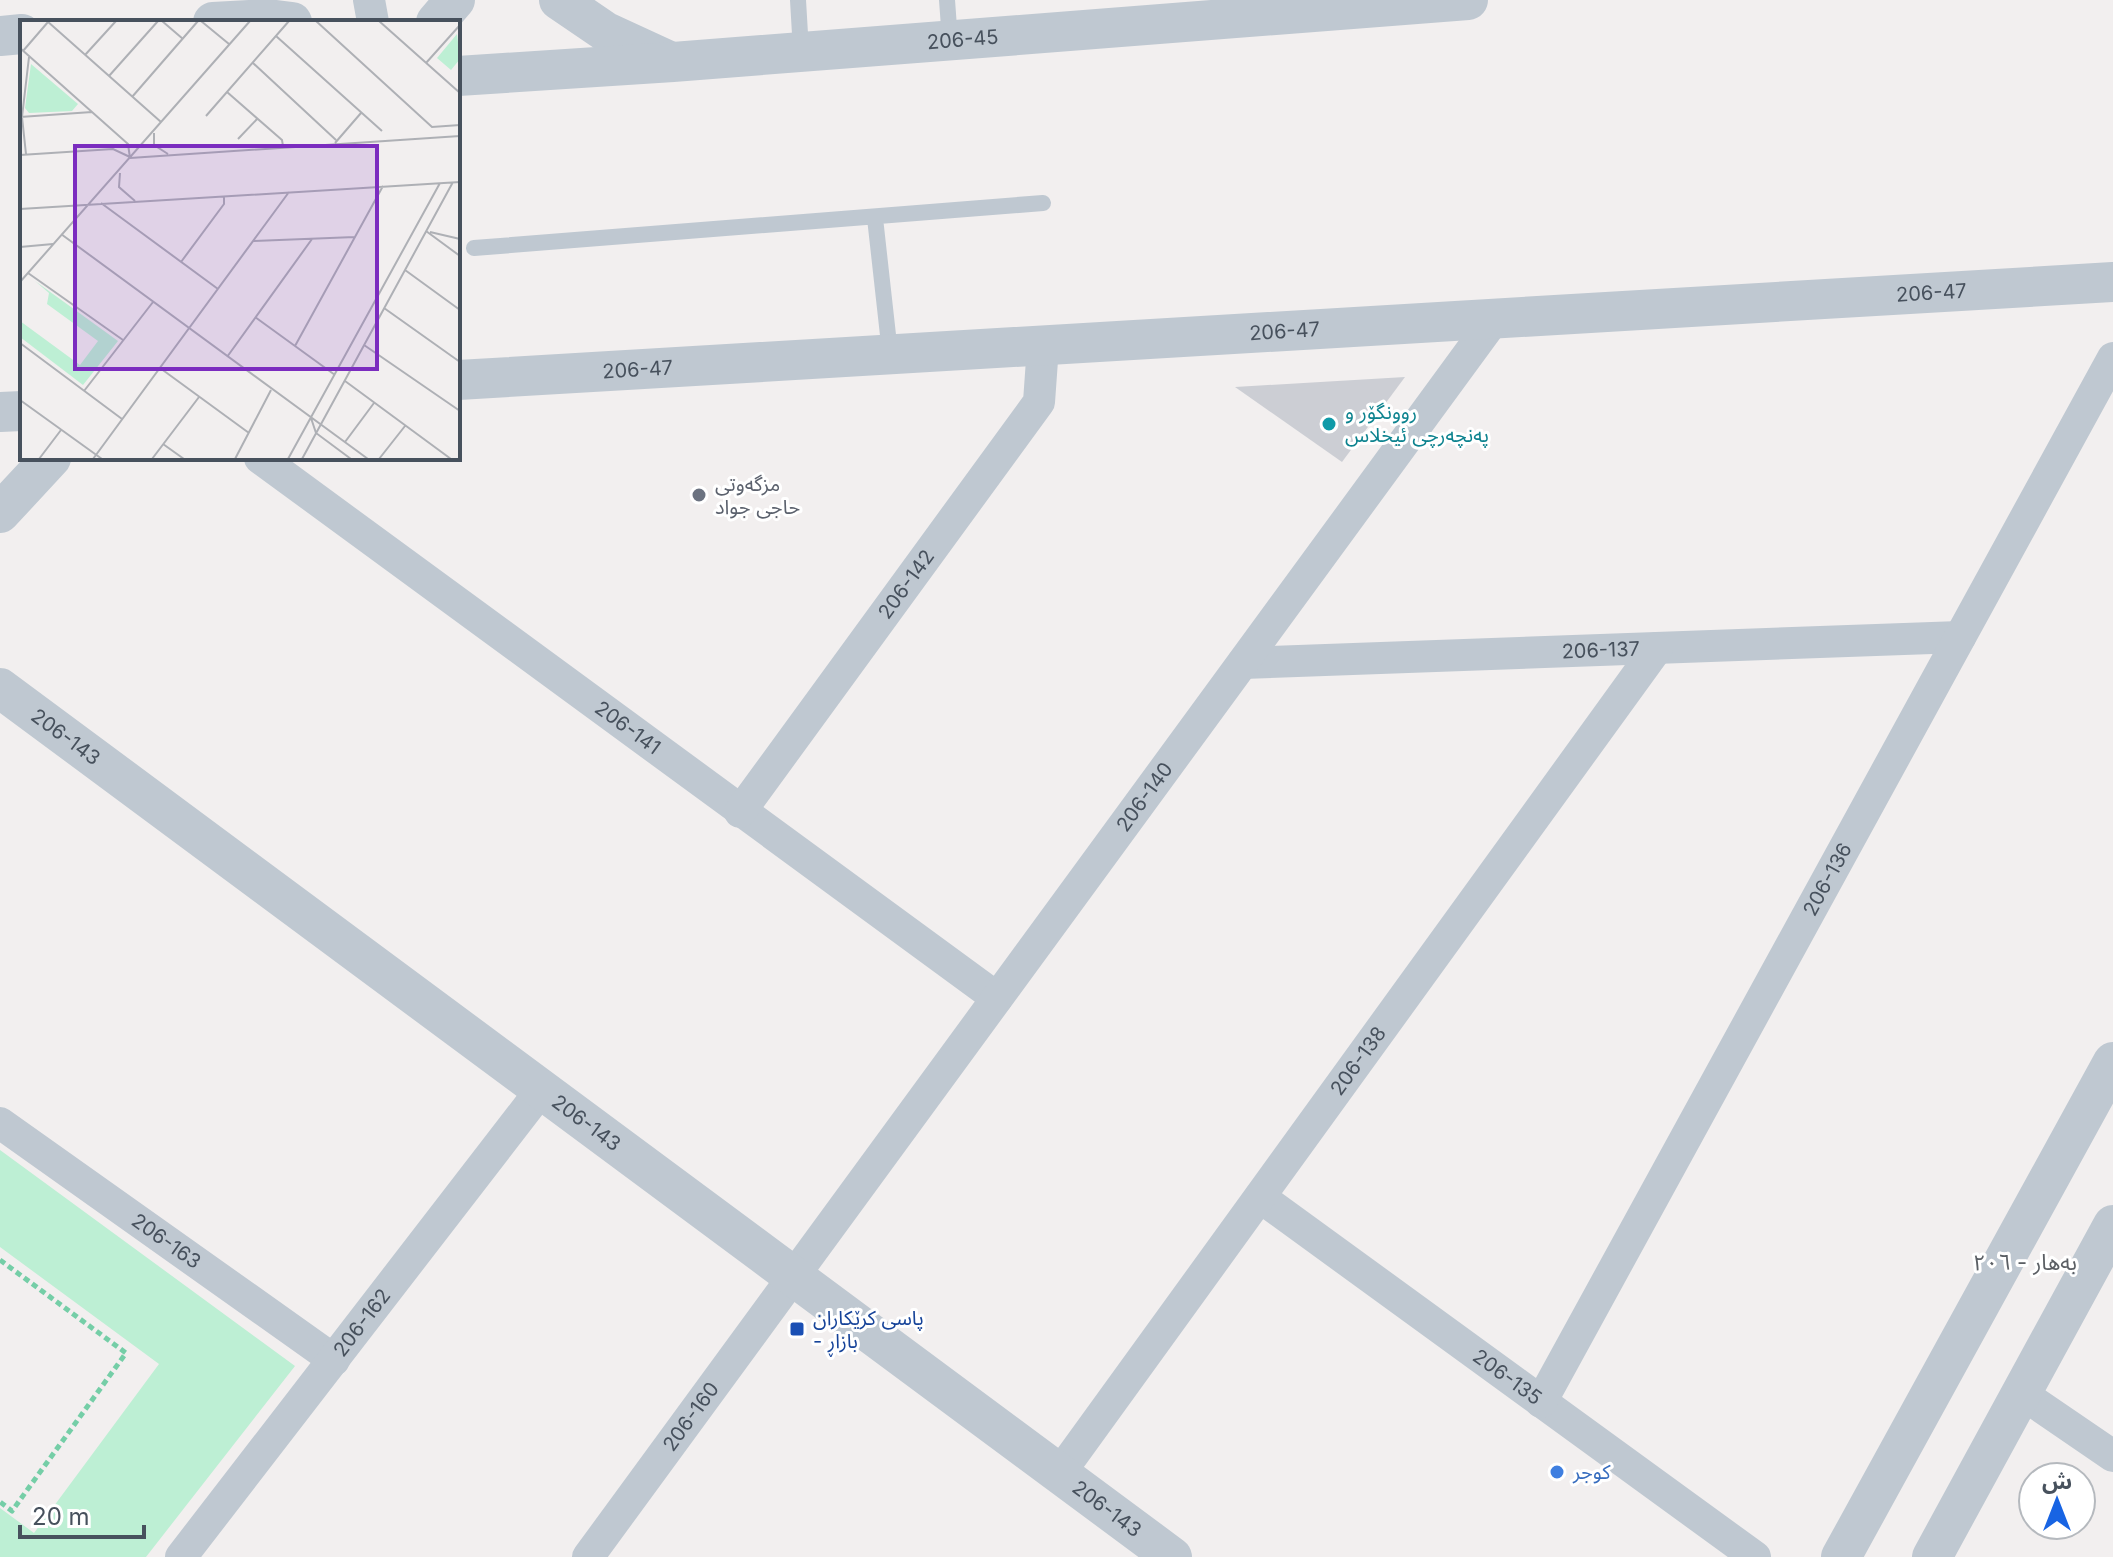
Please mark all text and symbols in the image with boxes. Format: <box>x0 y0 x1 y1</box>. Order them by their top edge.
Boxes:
inset map <box>20 20 460 460</box>
street label: 206-45 <box>926 25 999 54</box>
street label: 206-47 <box>1895 279 1967 307</box>
street label: 206-47 <box>1249 317 1321 345</box>
street label: 206-47 <box>602 355 674 383</box>
place label: روونگۆر و په‌نچه‌رچی ئیخلاس <box>1345 400 1489 448</box>
marker: روونگۆر و په‌نچه‌رچی ئیخلاس <box>1320 415 1338 433</box>
place label: مزگەوتی حاجی جواد <box>715 472 800 519</box>
marker: مزگەوتی حاجی جواد <box>690 486 708 504</box>
street label: 206-142 <box>873 545 939 623</box>
street label: 206-137 <box>1561 637 1640 663</box>
street label: 206-141 <box>590 696 665 759</box>
street label: 206-143 <box>27 703 105 770</box>
street label: 206-140 <box>1111 757 1178 836</box>
street label: 206-136 <box>1798 839 1857 920</box>
street label: 206-138 <box>1325 1022 1391 1100</box>
street label: 206-143 <box>547 1089 626 1156</box>
street label: 206-163 <box>127 1208 206 1274</box>
district label: بەهار - ٢٠٦ <box>1973 1249 2077 1276</box>
street label: 206-162 <box>328 1284 395 1361</box>
place label: پاسی کرێکاران - بازاڕ <box>813 1306 924 1358</box>
marker: پاسی کرێکاران - بازاڕ <box>788 1320 806 1338</box>
street label: 206-135 <box>1468 1344 1547 1410</box>
street label: 206-160 <box>658 1377 724 1456</box>
place label: كوجر <box>1572 1460 1611 1484</box>
north arrow <box>2017 1461 2097 1541</box>
marker: كوجر <box>1548 1463 1566 1481</box>
text: ش <box>2042 1468 2072 1494</box>
street label: 206-143 <box>1068 1475 1146 1542</box>
scale bar <box>20 1489 144 1539</box>
text: 20 m <box>32 1502 90 1531</box>

